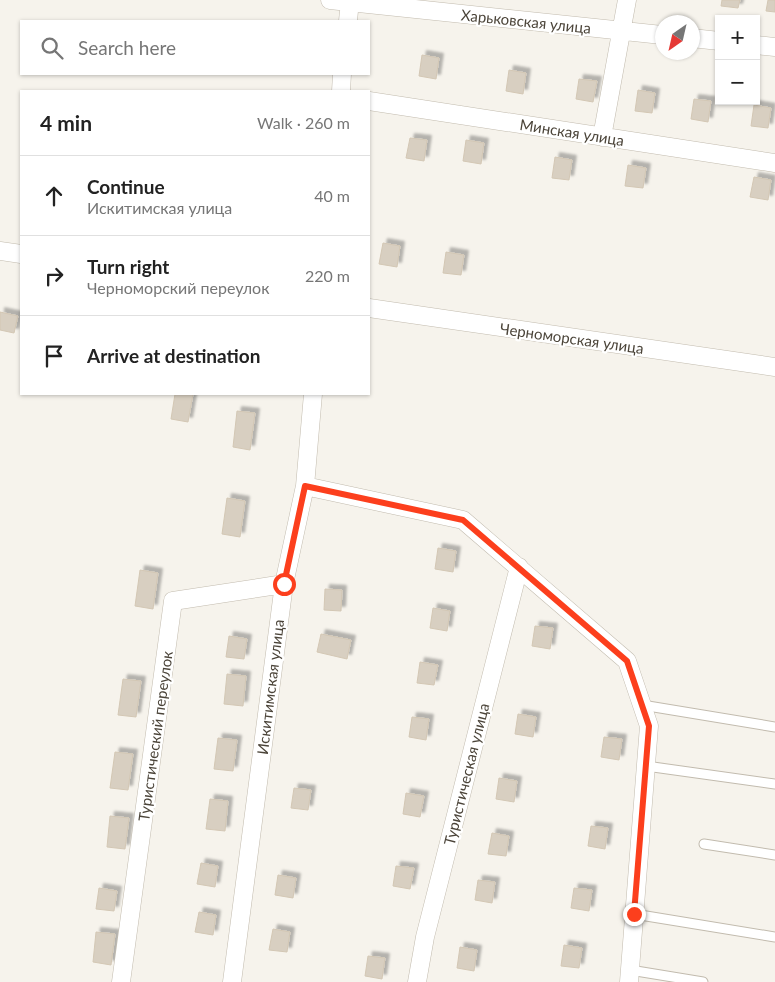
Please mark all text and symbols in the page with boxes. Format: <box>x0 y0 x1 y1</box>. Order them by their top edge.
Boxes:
street label: Харьковская улица <box>460 5 592 37</box>
north arrow <box>655 15 700 60</box>
map controls <box>715 15 760 105</box>
button: + <box>715 15 760 60</box>
search box <box>20 20 370 75</box>
icon: search <box>38 34 66 62</box>
text: Search here <box>78 36 176 59</box>
button: − <box>715 60 760 105</box>
text: 4 min <box>40 110 92 135</box>
text: Walk · 260 m <box>257 113 350 132</box>
street label: Минская улица <box>518 115 626 149</box>
text: Continue <box>87 175 165 198</box>
icon: ahead <box>40 182 68 210</box>
text: 40 m <box>314 186 350 205</box>
text: Искитимская улица <box>87 198 232 217</box>
text: Turn right <box>87 255 169 278</box>
icon: right <box>40 262 68 290</box>
text: 220 m <box>305 266 350 285</box>
text: Черноморский переулок <box>87 278 269 297</box>
street label: Черноморская улица <box>499 319 645 357</box>
icon: arrive <box>40 342 68 370</box>
text: Arrive at destination <box>87 344 260 367</box>
route start <box>273 573 296 596</box>
street label: Искитимская улица <box>253 618 287 756</box>
street label: Туристический переулок <box>134 649 176 822</box>
street label: Туристическая улица <box>440 701 492 847</box>
route end <box>623 903 646 926</box>

